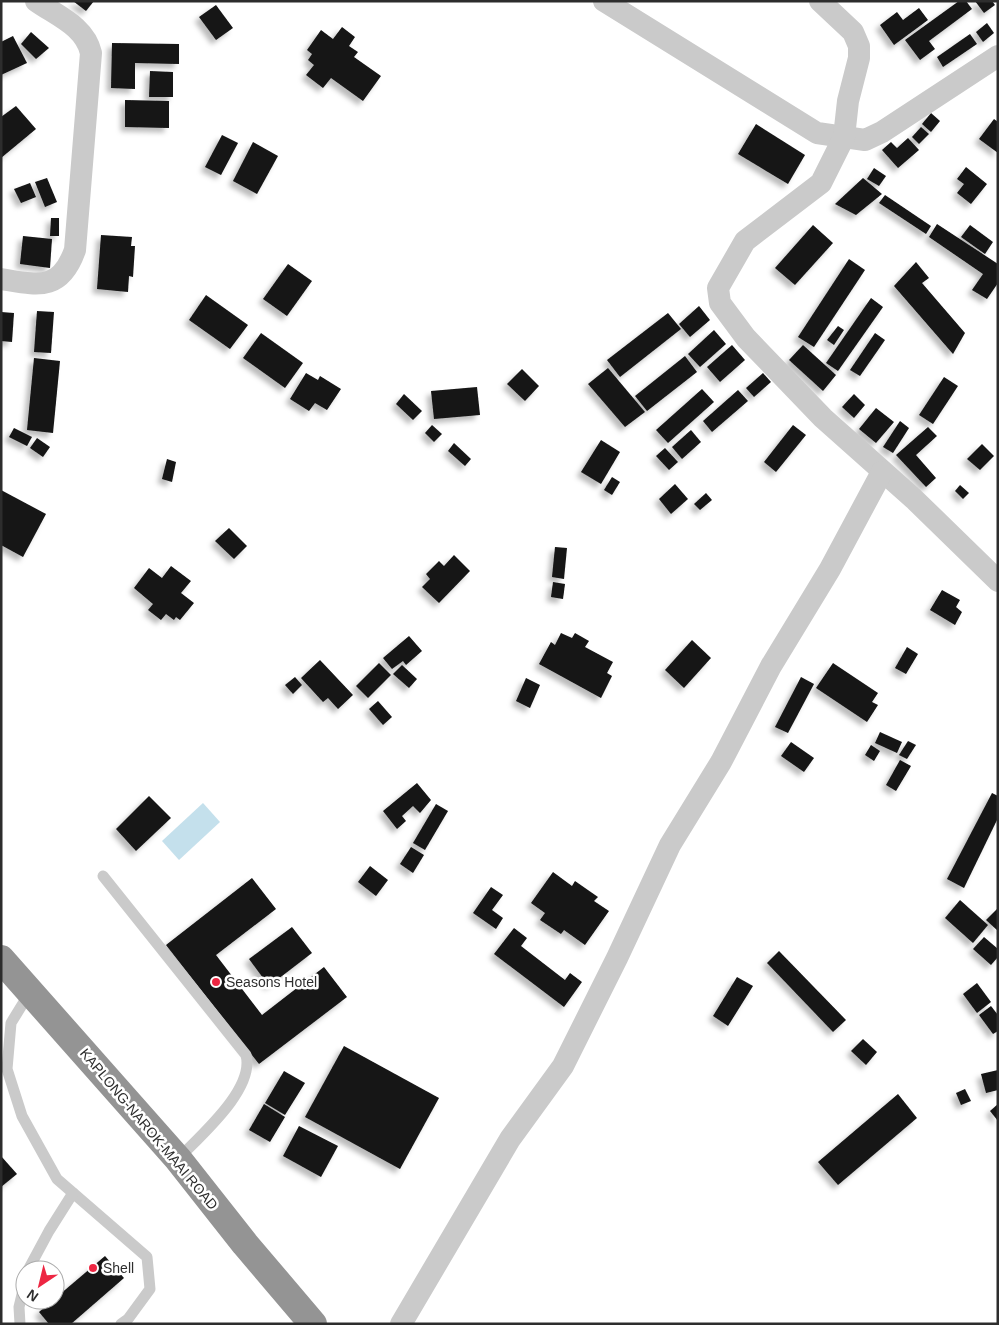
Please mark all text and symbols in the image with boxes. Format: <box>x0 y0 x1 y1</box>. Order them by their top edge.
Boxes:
place label: Seasons Hotel <box>226 974 317 990</box>
marker: Seasons Hotel <box>210 976 222 988</box>
street label: KAPLONG-NAROK-MAAI ROAD <box>77 1045 221 1213</box>
north arrow <box>15 1260 65 1310</box>
place label: Shell <box>103 1260 134 1276</box>
marker: Shell <box>87 1262 99 1274</box>
text: N <box>24 1286 41 1305</box>

